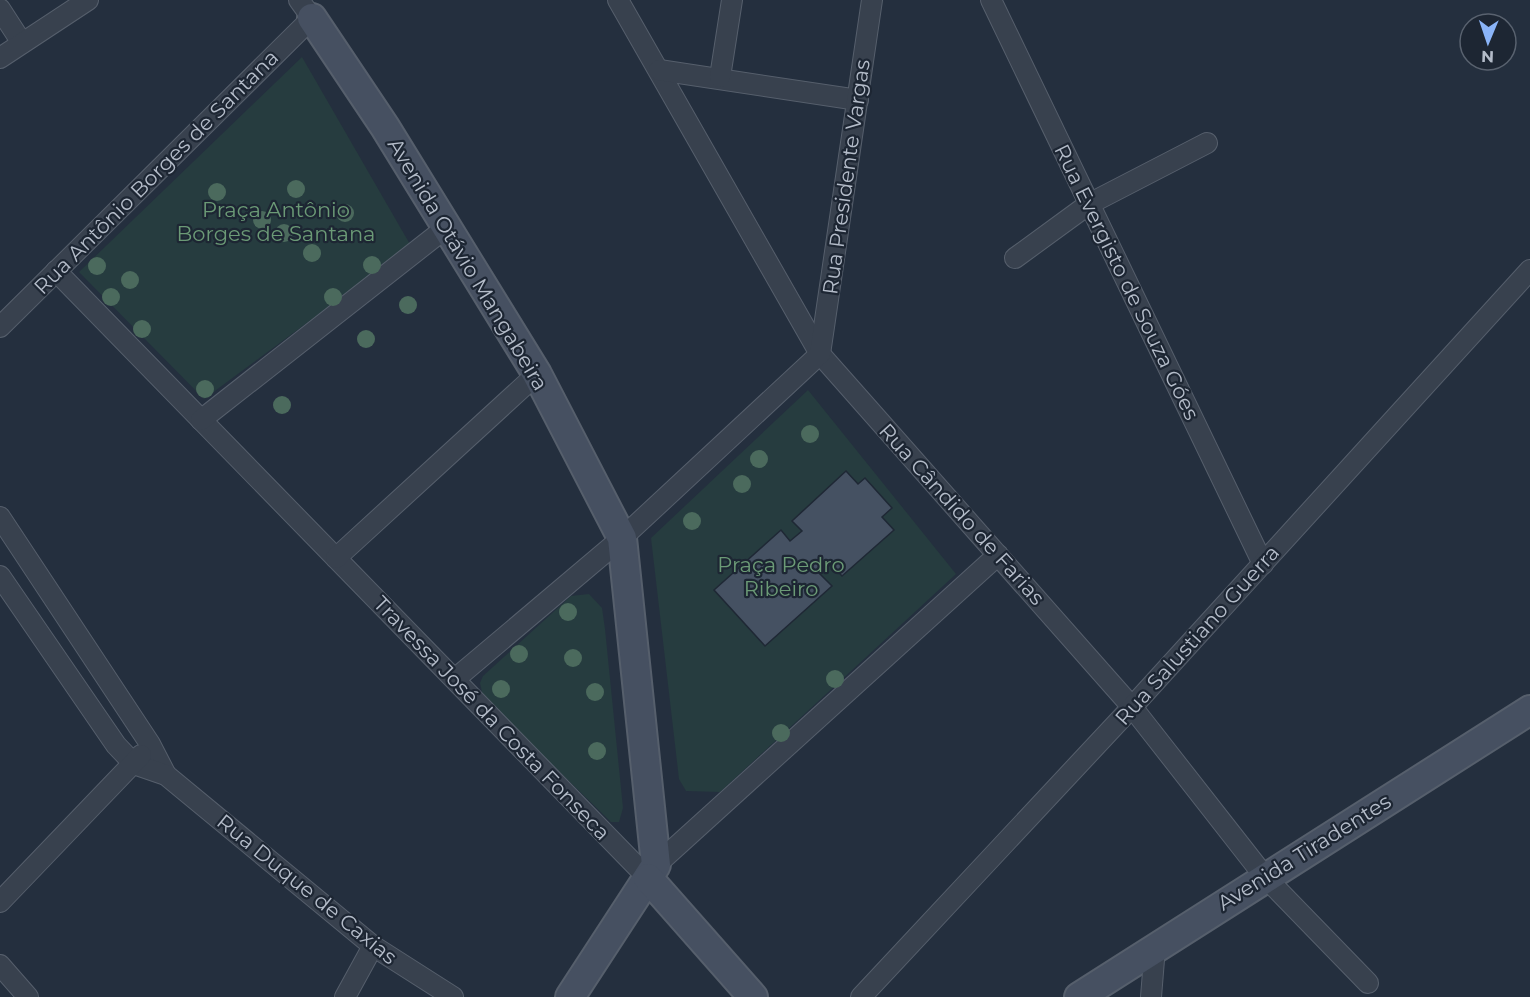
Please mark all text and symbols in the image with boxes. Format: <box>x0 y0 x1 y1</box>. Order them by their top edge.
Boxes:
north arrow <box>1458 12 1518 72</box>
street label: Rua Antônio Borges de Santana <box>29 45 283 299</box>
text: N <box>1481 47 1494 66</box>
street label: Rua Presidente Vargas <box>817 58 875 296</box>
street label: Avenida Otávio Mangabeira <box>383 133 553 395</box>
street label: Rua Evergisto de Souza Góes <box>1049 140 1205 424</box>
park label: Praça Antônio Borges de Santana <box>177 197 375 246</box>
street label: Rua Cândido de Farias <box>874 418 1050 610</box>
street label: Rua Salustiano Guerra <box>1110 540 1284 730</box>
park label: Praça Pedro Ribeiro <box>717 552 845 601</box>
street label: Travessa José da Costa Fonseca <box>369 591 615 845</box>
street label: Avenida Tiradentes <box>1213 788 1395 916</box>
street label: Rua Duque de Caxias <box>212 809 402 969</box>

